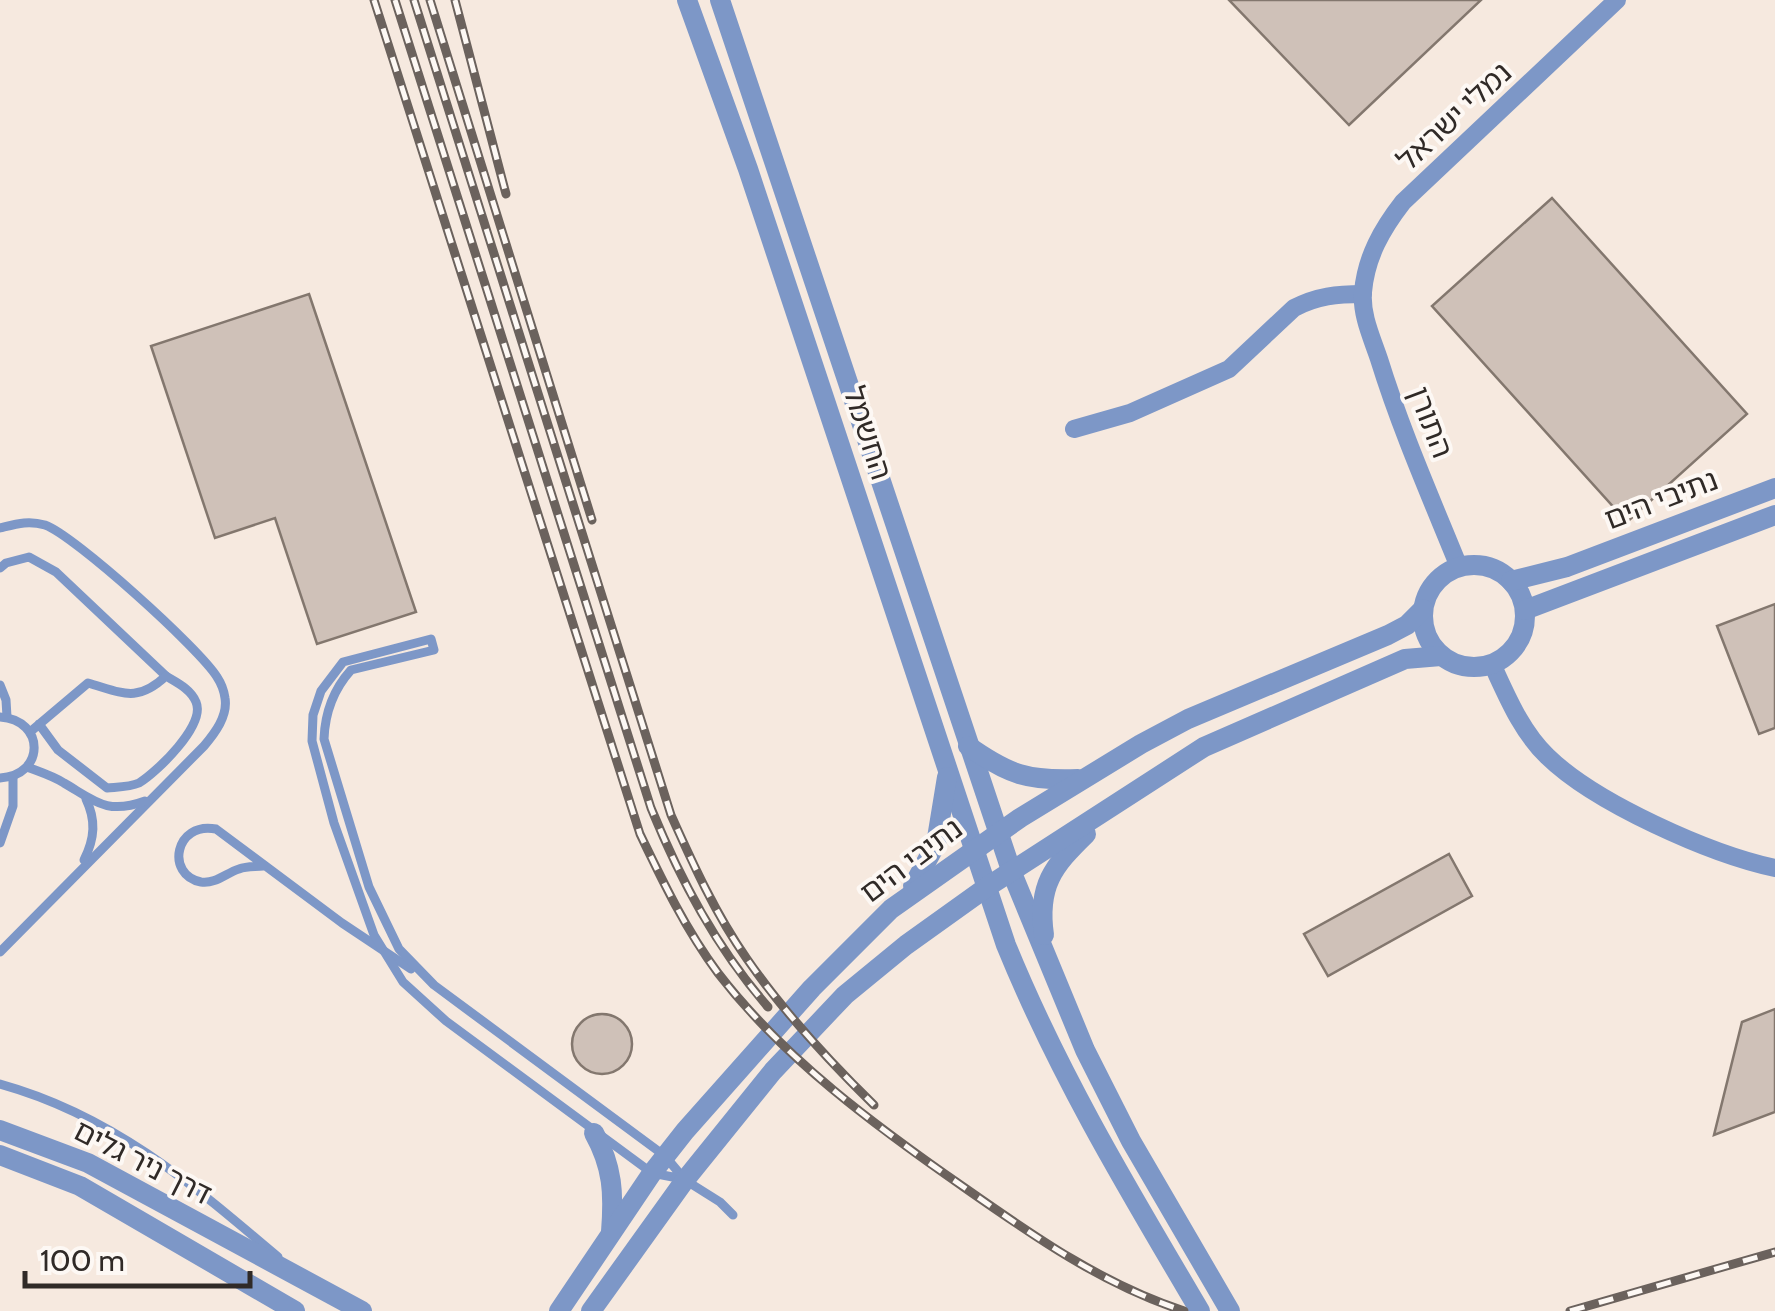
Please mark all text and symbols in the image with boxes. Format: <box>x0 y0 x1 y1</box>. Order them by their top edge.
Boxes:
street label: נמלי ישראל <box>1389 54 1519 178</box>
street label: התורן <box>1401 381 1461 463</box>
street label: החשמל <box>836 382 900 484</box>
street label: נתיבי הים <box>1599 461 1723 537</box>
street label: נתיבי הים <box>853 810 969 910</box>
street label: דרך ניר גלים <box>68 1111 218 1213</box>
scale bar <box>25 1226 250 1288</box>
text: 100 m <box>40 1242 125 1279</box>

